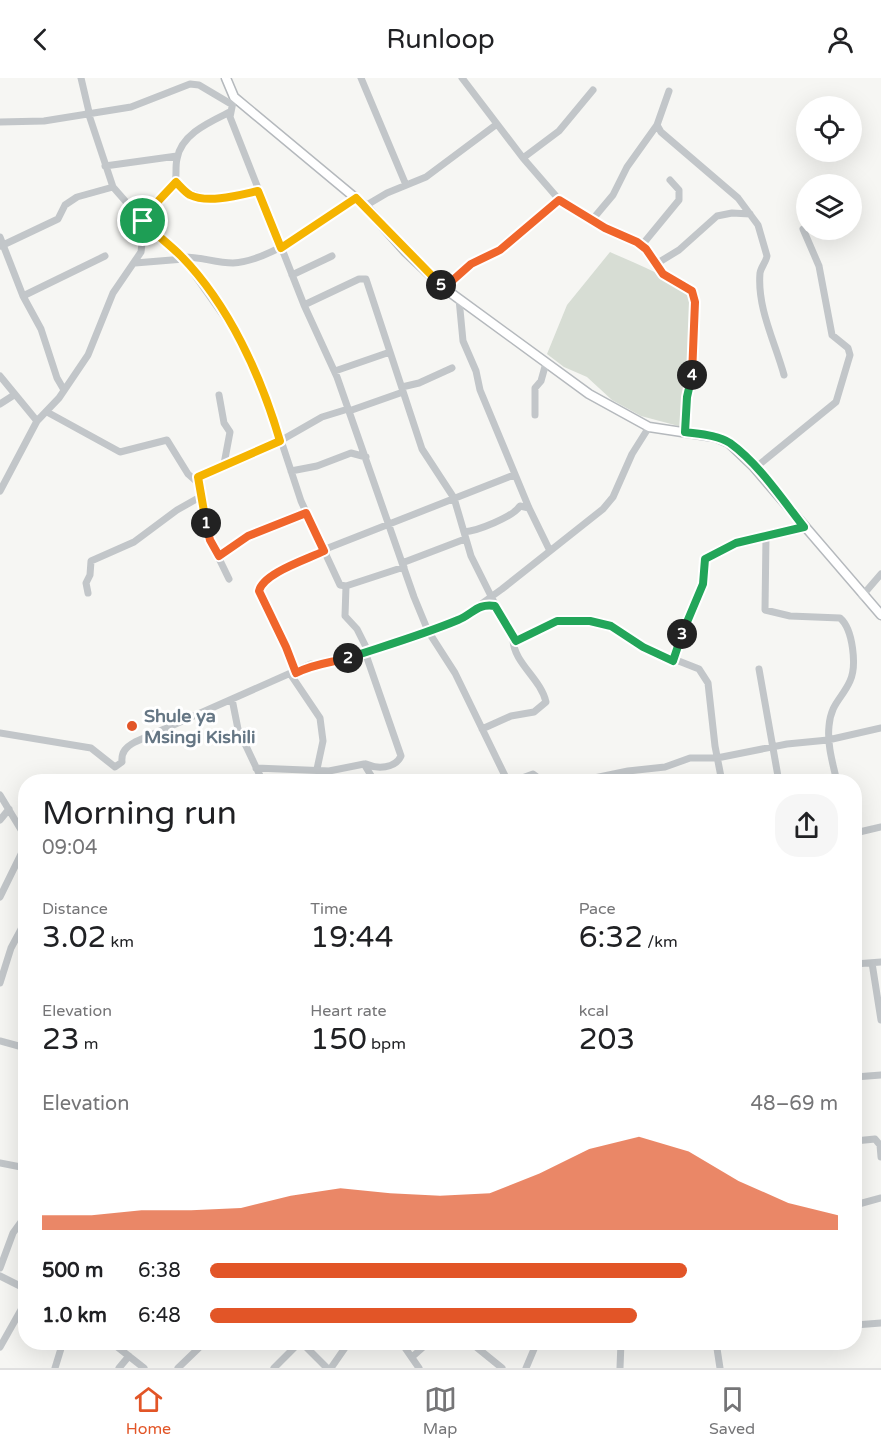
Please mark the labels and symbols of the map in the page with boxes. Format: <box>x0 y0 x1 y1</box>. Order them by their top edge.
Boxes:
pin <box>117 195 168 246</box>
pin: 5 <box>426 270 456 300</box>
pin: 4 <box>677 360 707 390</box>
pin: 1 <box>191 508 221 538</box>
pin: 3 <box>667 619 697 649</box>
pin: 2 <box>333 643 363 673</box>
place label: Shule ya Msingi Kishili <box>144 705 255 748</box>
marker: Shule ya Msingi Kishili <box>125 719 139 733</box>

